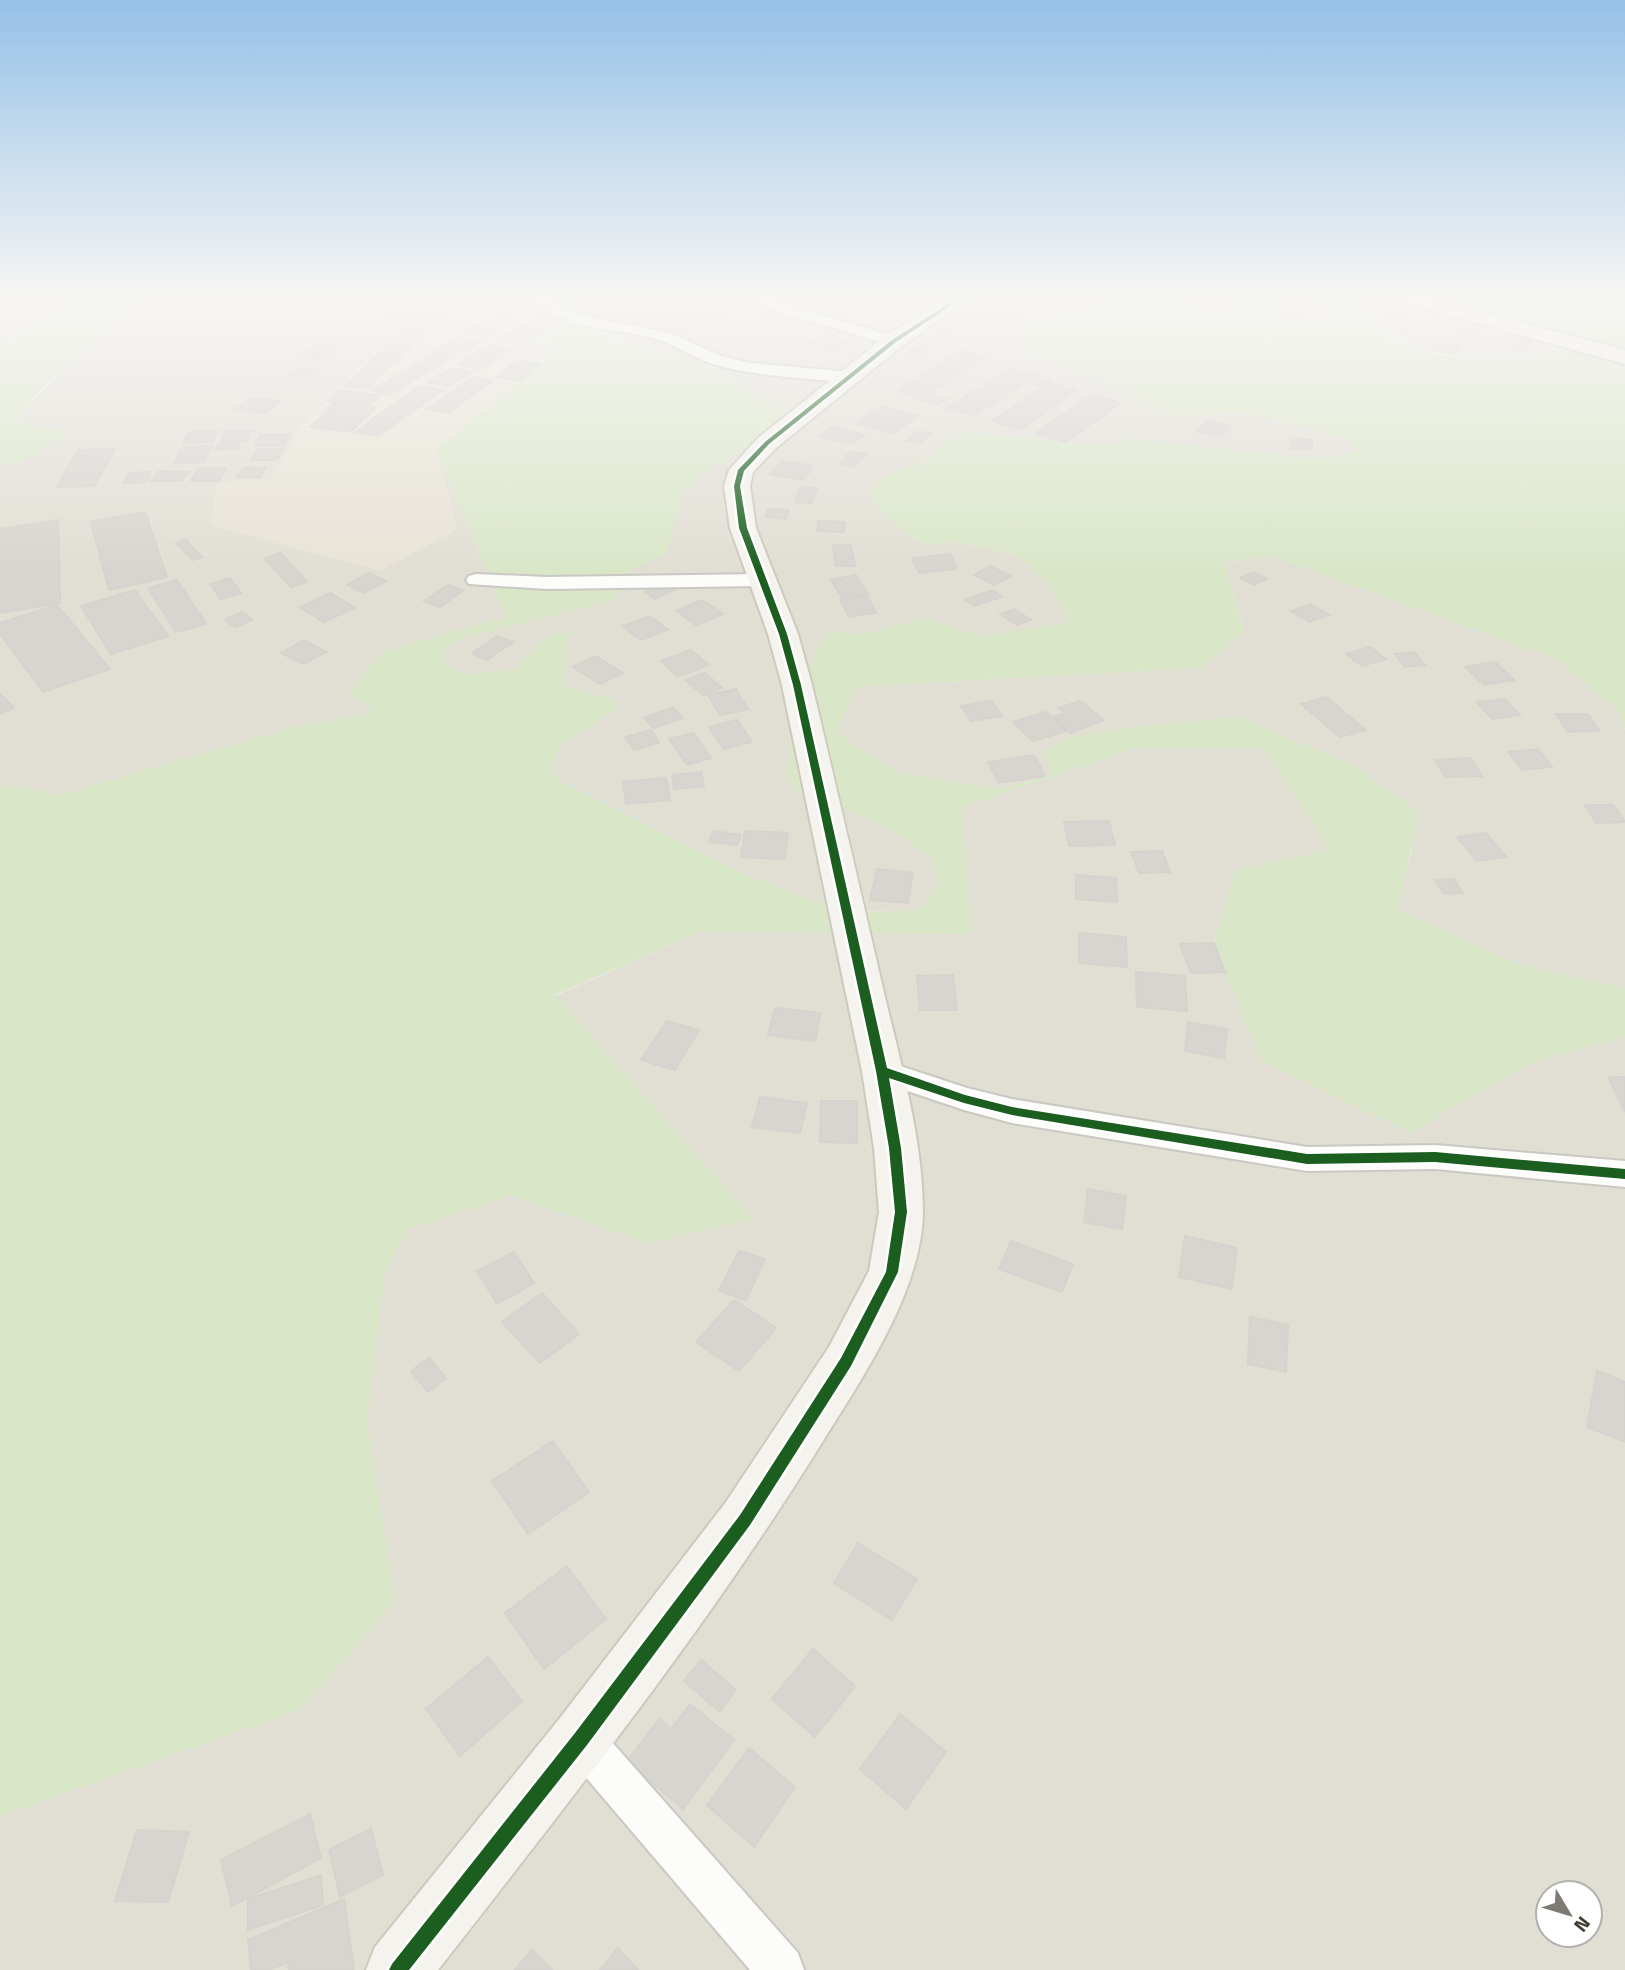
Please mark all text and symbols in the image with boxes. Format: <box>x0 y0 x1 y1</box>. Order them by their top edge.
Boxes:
north arrow <box>1534 1879 1604 1949</box>
text: N <box>1567 1911 1598 1939</box>

